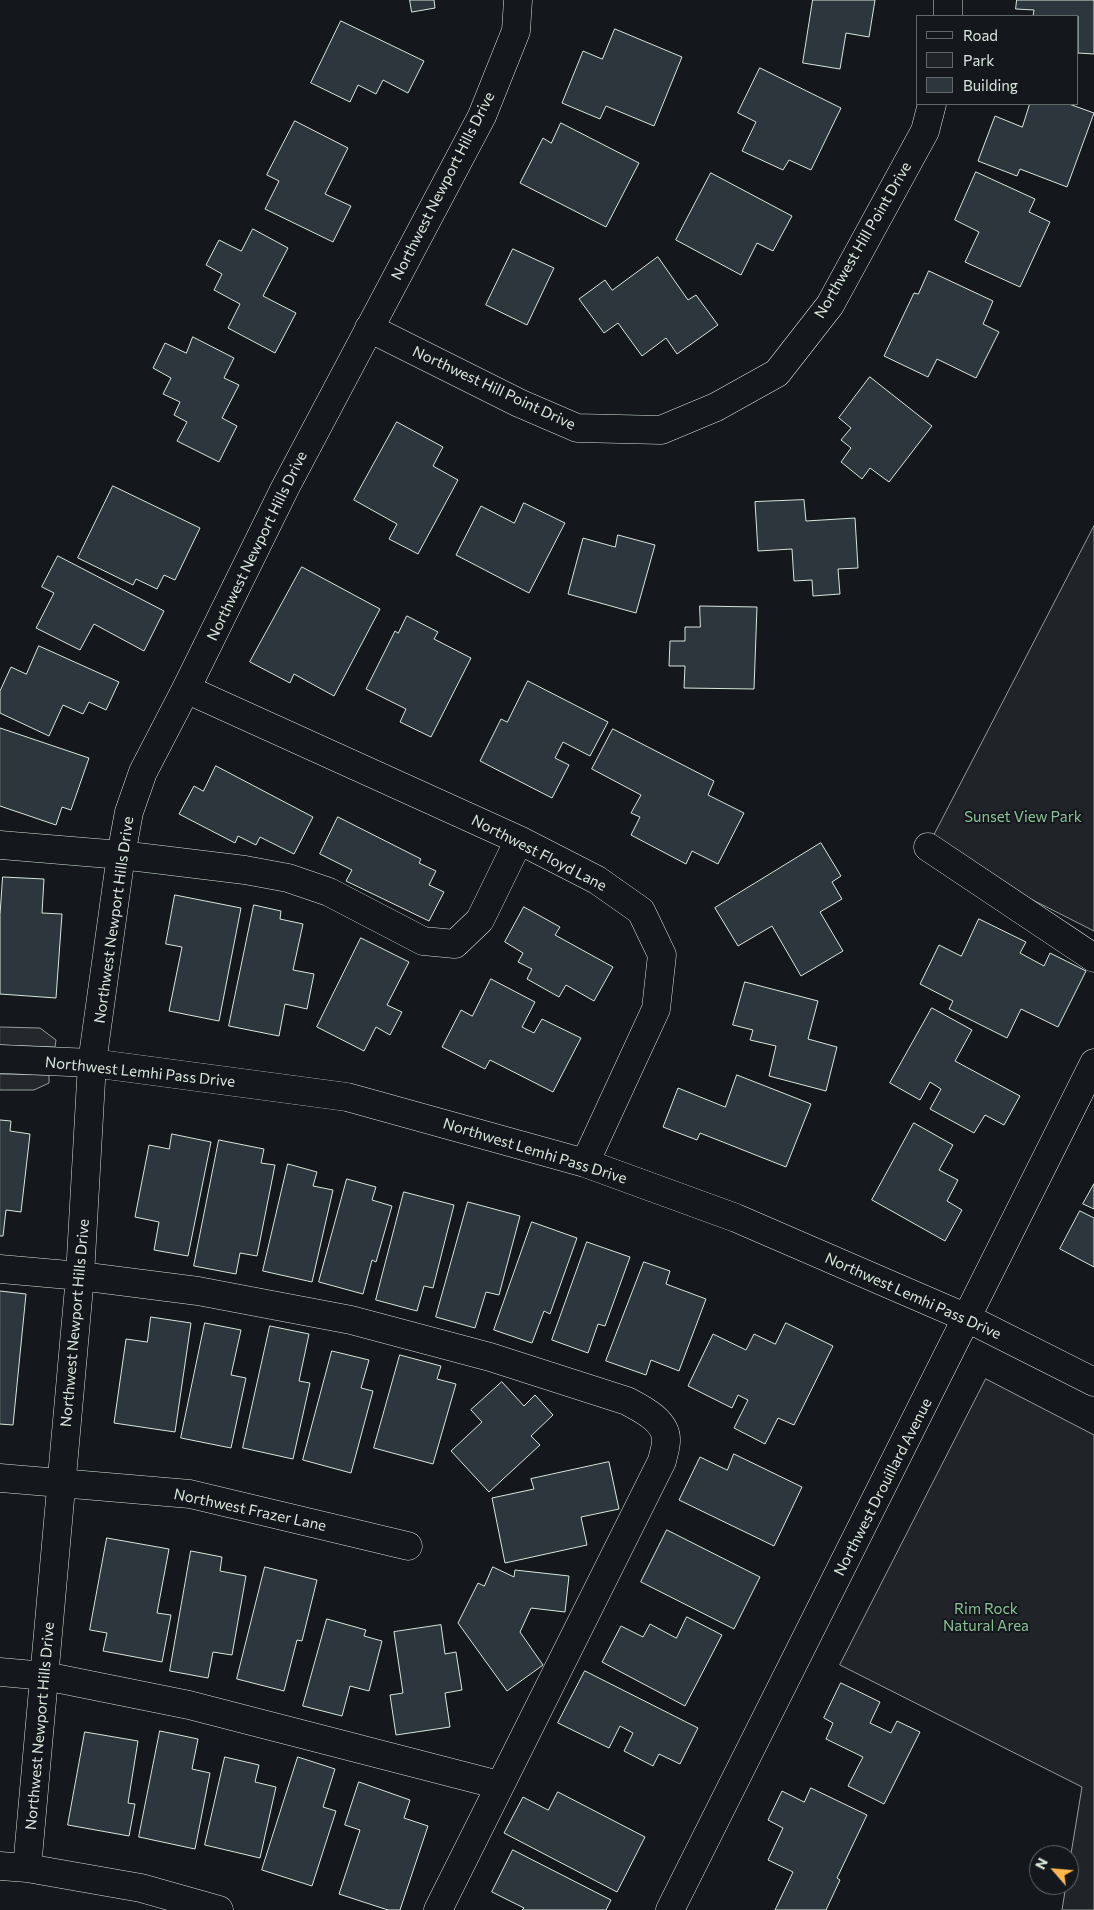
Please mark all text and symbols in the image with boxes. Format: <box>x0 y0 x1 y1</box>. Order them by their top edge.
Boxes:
legend <box>916 15 1079 105</box>
text: Road <box>963 26 998 44</box>
text: Park <box>963 51 994 69</box>
text: Building <box>963 76 1018 94</box>
street label: Northwest Newport Hills Drive <box>388 89 498 283</box>
street label: Northwest Hill Point Drive <box>811 159 915 321</box>
street label: Northwest Hill Point Drive <box>410 342 578 434</box>
street label: Northwest Newport Hills Drive <box>203 448 311 644</box>
park label: Sunset View Park <box>964 808 1082 826</box>
street label: Northwest Floyd Lane <box>468 811 610 895</box>
street label: Northwest Newport Hills Drive <box>91 815 137 1025</box>
street label: Northwest Lemhi Pass Drive <box>44 1053 236 1091</box>
street label: Northwest Lemhi Pass Drive <box>441 1114 629 1188</box>
street label: Northwest Newport Hills Drive <box>57 1218 93 1428</box>
street label: Northwest Lemhi Pass Drive <box>822 1249 1004 1343</box>
street label: Northwest Drouillard Avenue <box>830 1395 936 1579</box>
street label: Northwest Frazer Lane <box>172 1485 328 1535</box>
park label: Rim Rock Natural Area <box>943 1600 1029 1635</box>
street label: Northwest Newport Hills Drive <box>22 1621 58 1831</box>
north arrow <box>1029 1845 1079 1895</box>
text: N <box>1031 1855 1051 1872</box>

